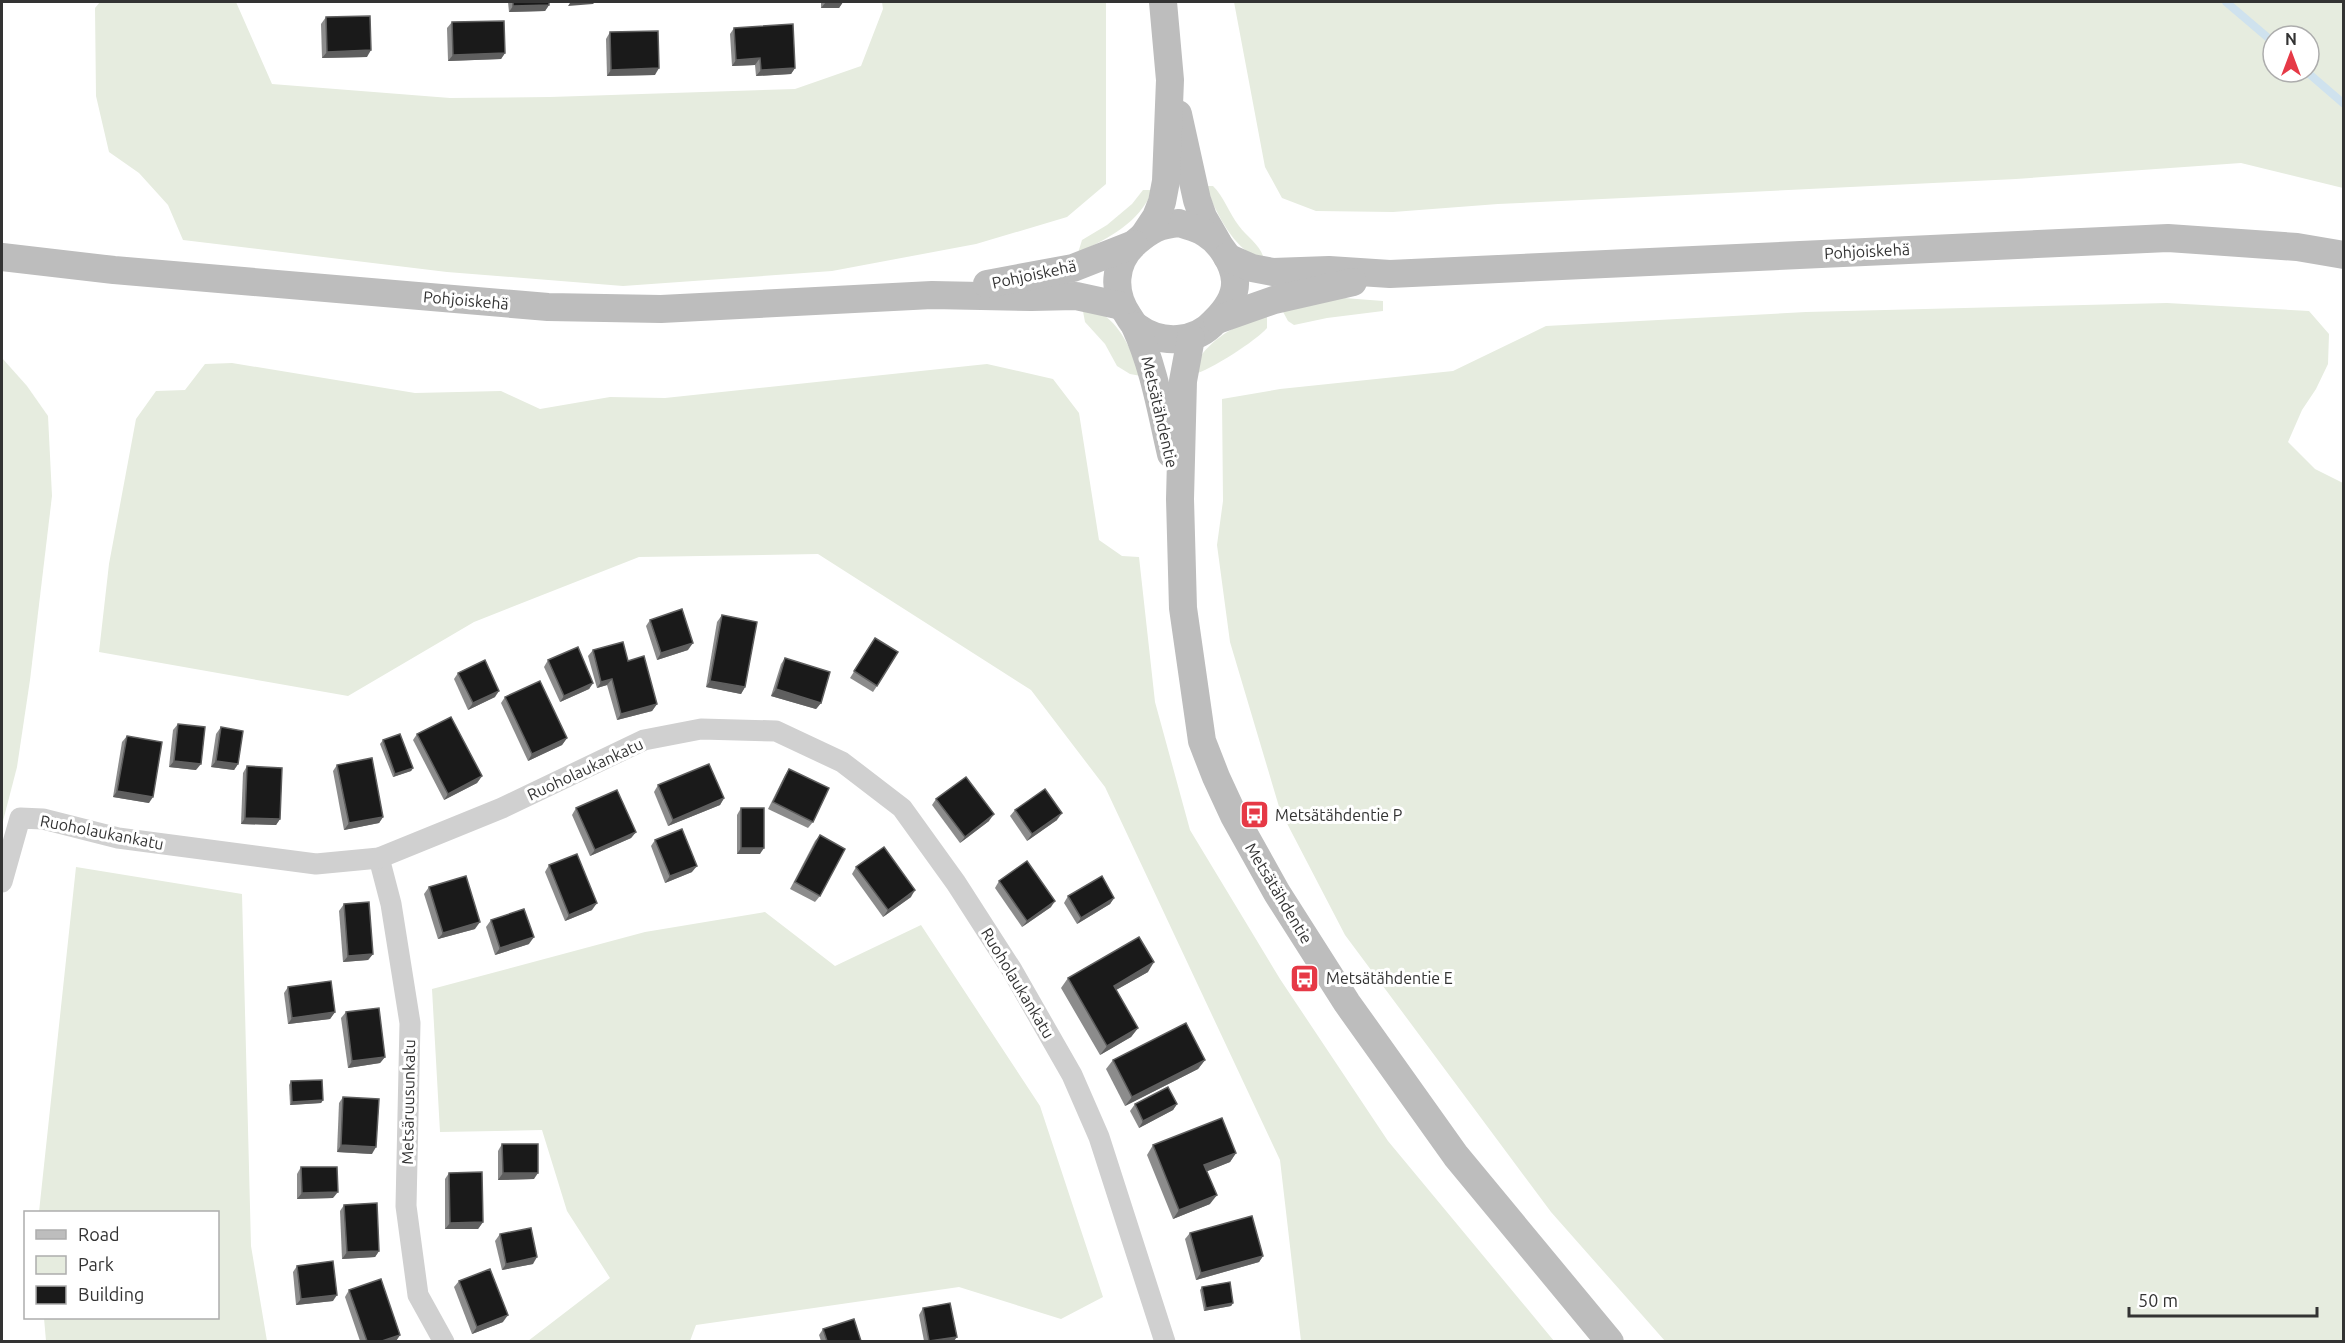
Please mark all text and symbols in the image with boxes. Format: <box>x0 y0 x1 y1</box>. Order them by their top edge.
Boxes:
north arrow <box>2261 24 2321 84</box>
text: N <box>2285 30 2297 48</box>
street label: Pohjoiskehä <box>1824 240 1910 262</box>
street label: Pohjoiskehä <box>990 256 1078 292</box>
street label: Pohjoiskehä <box>422 287 510 313</box>
street label: Metsätähdentie <box>1138 354 1182 470</box>
street label: Ruoholaukankatu <box>524 734 646 804</box>
bus stop icon: Metsätähdentie P <box>1238 799 1270 831</box>
place label: Metsätähdentie P <box>1275 806 1402 824</box>
street label: Ruoholaukankatu <box>39 811 165 853</box>
street label: Metsätähdentie <box>1242 839 1316 947</box>
street label: Ruoholaukankatu <box>978 924 1058 1042</box>
bus stop icon: Metsätähdentie E <box>1289 962 1321 994</box>
place label: Metsätähdentie E <box>1326 969 1453 987</box>
street label: Metsäruusunkatu <box>398 1039 418 1165</box>
legend <box>24 1211 219 1319</box>
text: Road <box>78 1224 120 1244</box>
text: Park <box>78 1254 114 1274</box>
scale bar <box>2129 1280 2316 1318</box>
text: Building <box>78 1284 144 1304</box>
text: 50 m <box>2138 1290 2178 1310</box>

